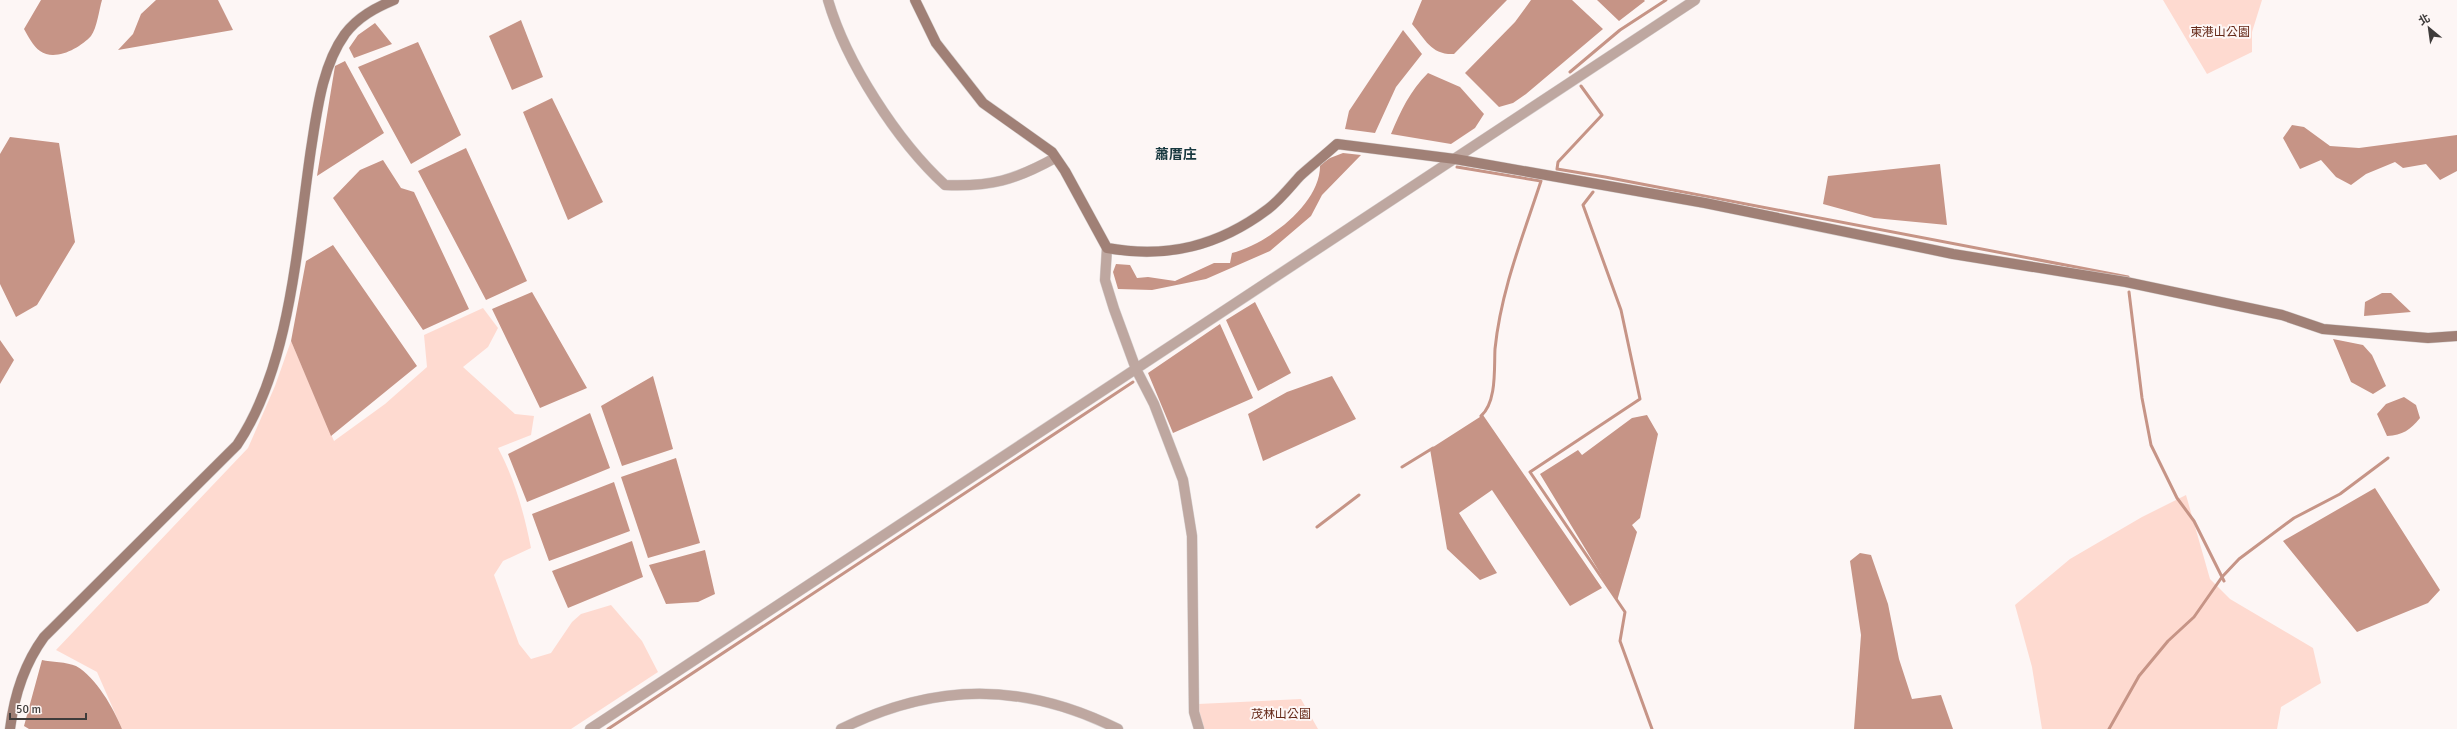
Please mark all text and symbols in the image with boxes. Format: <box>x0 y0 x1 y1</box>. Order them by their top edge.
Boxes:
north arrow <box>2409 8 2449 48</box>
text: 北 <box>2416 11 2432 28</box>
park label: 東港山公園 <box>2190 25 2250 40</box>
district label: 蕭厝庄 <box>1155 146 1197 163</box>
scale bar <box>10 695 86 721</box>
text: 50 m <box>16 702 41 717</box>
park label: 茂林山公園 <box>1251 707 1311 722</box>

